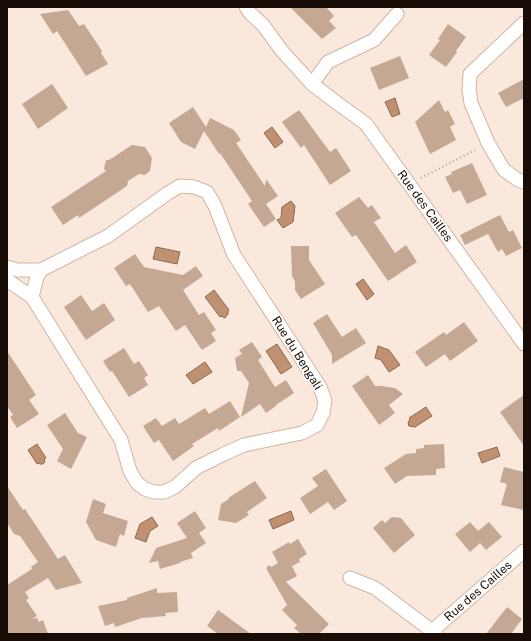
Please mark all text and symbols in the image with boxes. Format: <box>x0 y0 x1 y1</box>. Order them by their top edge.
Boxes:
street label: Rue des Cailles <box>394 168 456 244</box>
street label: Rue du Bengali <box>269 314 325 392</box>
street label: Rue des Cailles <box>441 558 515 624</box>

